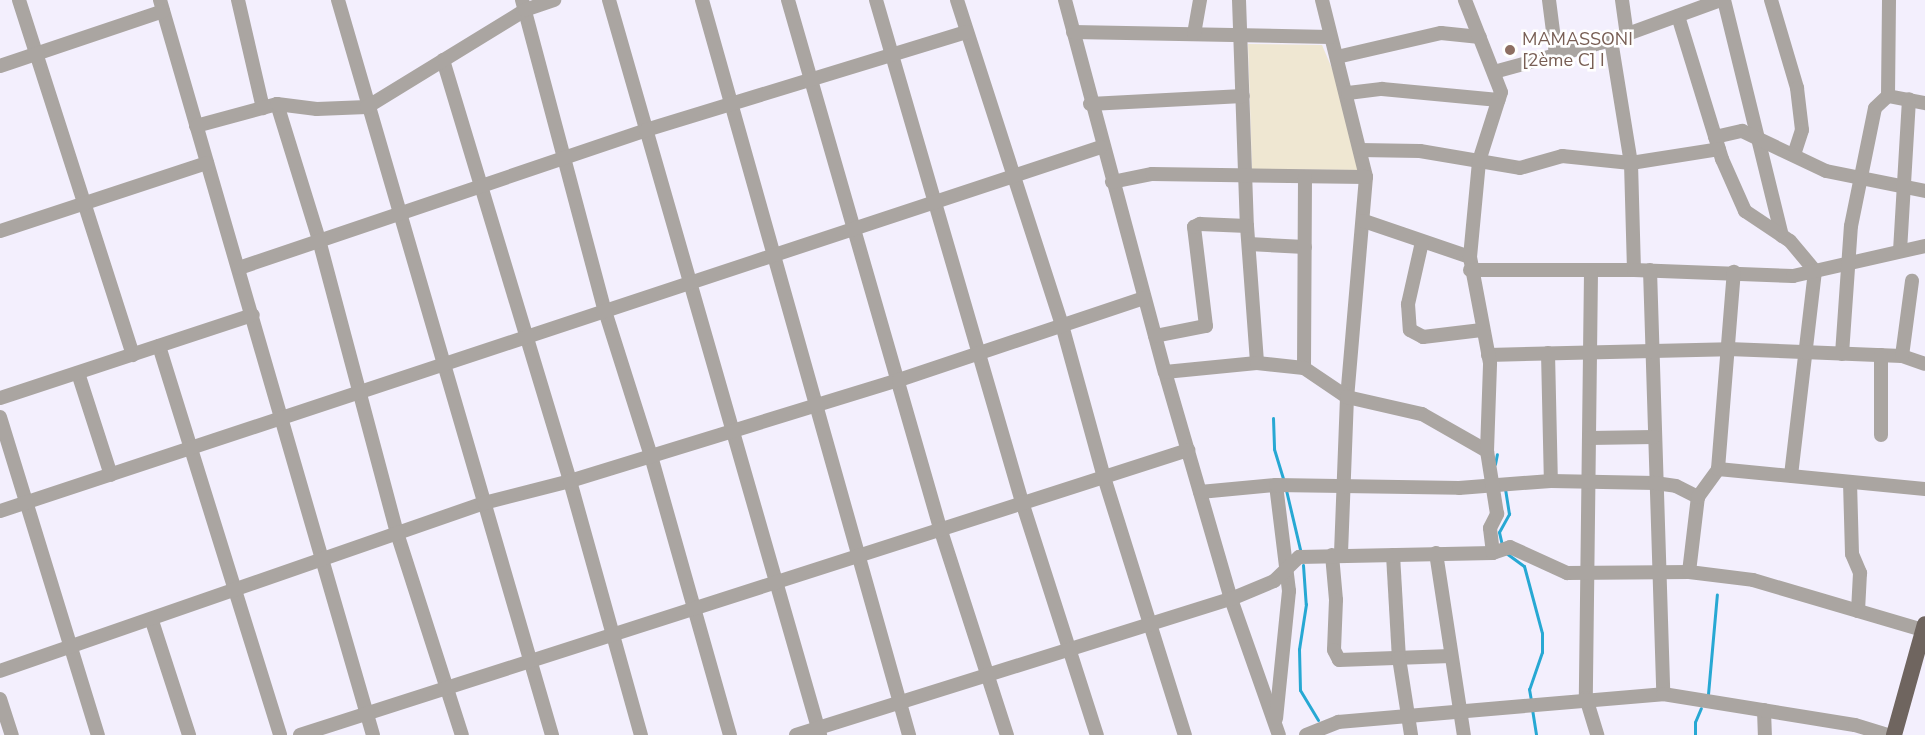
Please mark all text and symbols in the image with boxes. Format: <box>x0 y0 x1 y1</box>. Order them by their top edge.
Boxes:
place label: MAMASSONI [2ème C] I <box>1522 29 1633 72</box>
marker: MAMASSONI [2ème C] I <box>1503 43 1517 57</box>

